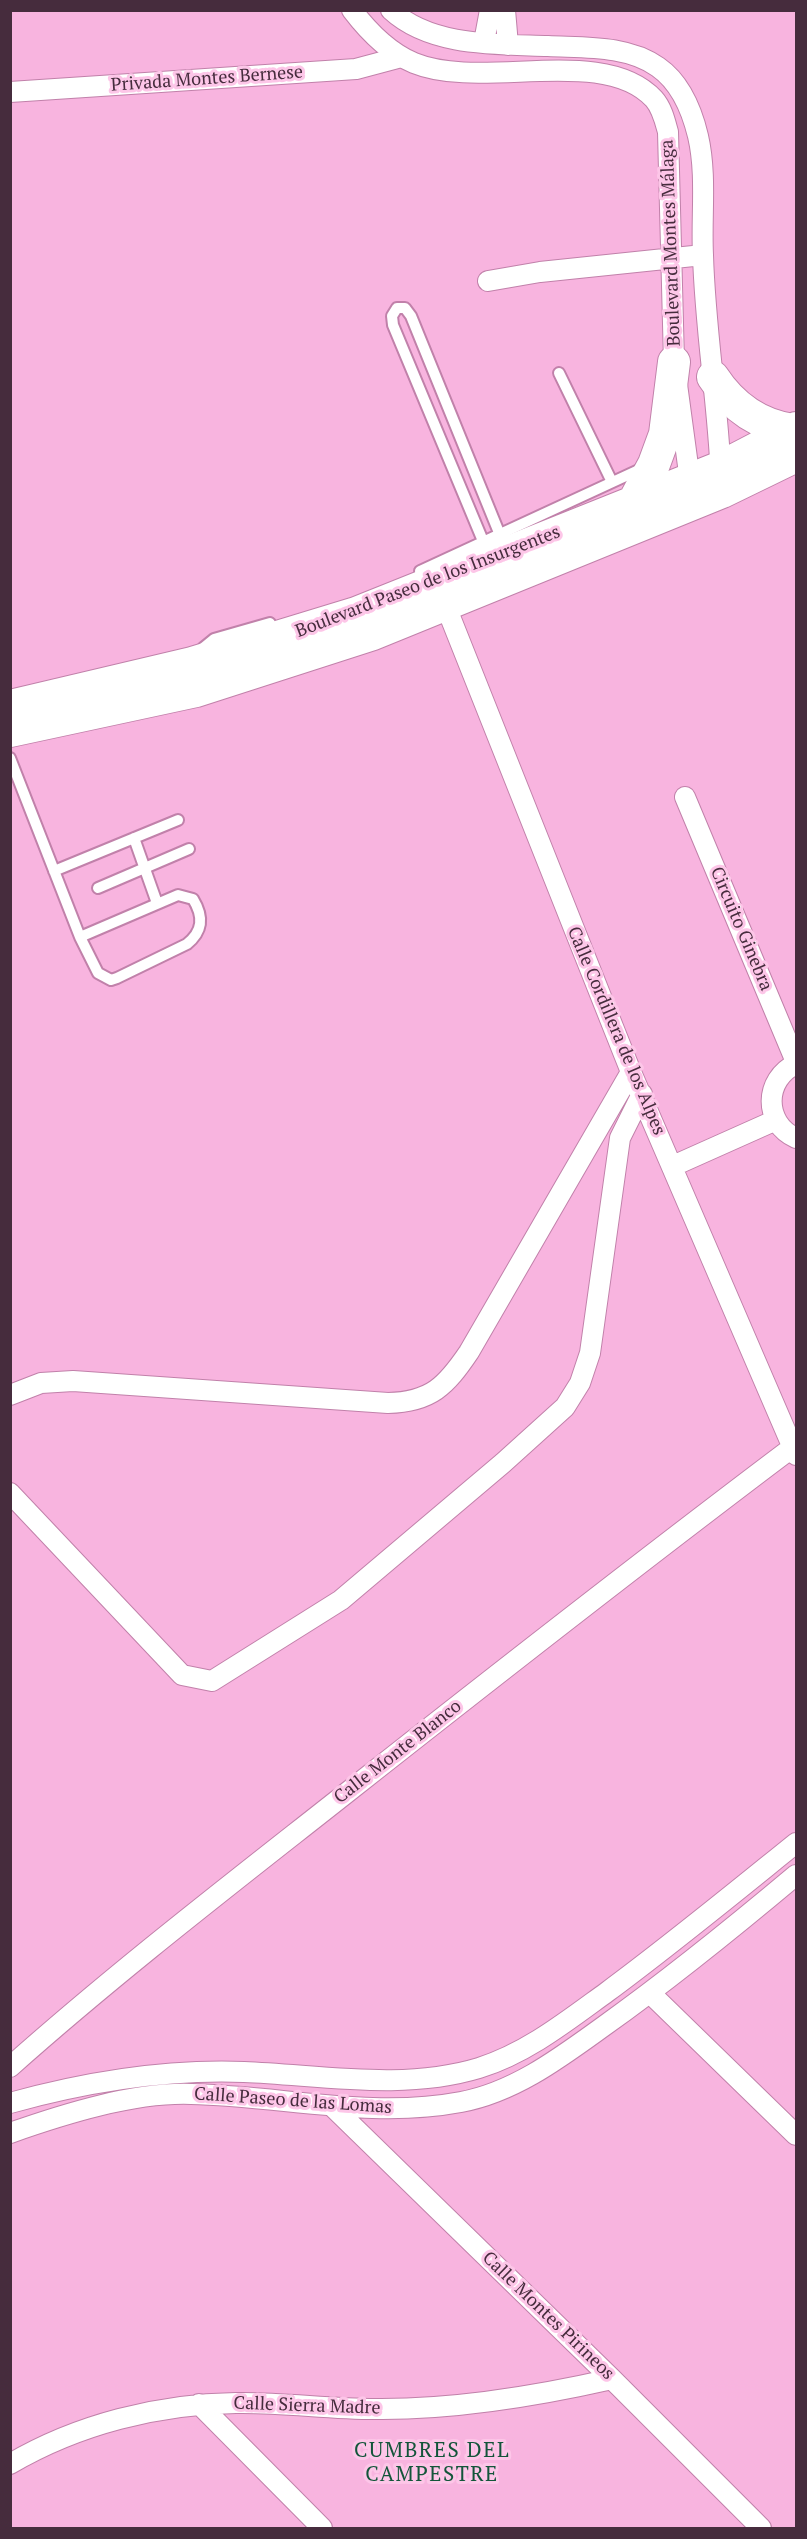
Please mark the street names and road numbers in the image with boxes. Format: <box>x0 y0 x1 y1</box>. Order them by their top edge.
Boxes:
street label: Privada Montes Bernese <box>110 62 304 96</box>
street label: Boulevard Montes Málaga <box>657 139 685 347</box>
street label: Boulevard Paseo de los Insurgentes <box>293 521 563 643</box>
street label: Circuito Ginebra <box>705 864 777 994</box>
street label: Calle Cordillera de los Alpes <box>562 924 670 1138</box>
street label: Calle Monte Blanco <box>330 1696 466 1808</box>
street label: Calle Paseo de las Lomas <box>193 2083 393 2119</box>
street label: Calle Montes Pirineos <box>478 2247 618 2385</box>
street label: Calle Sierra Madre <box>233 2393 381 2419</box>

